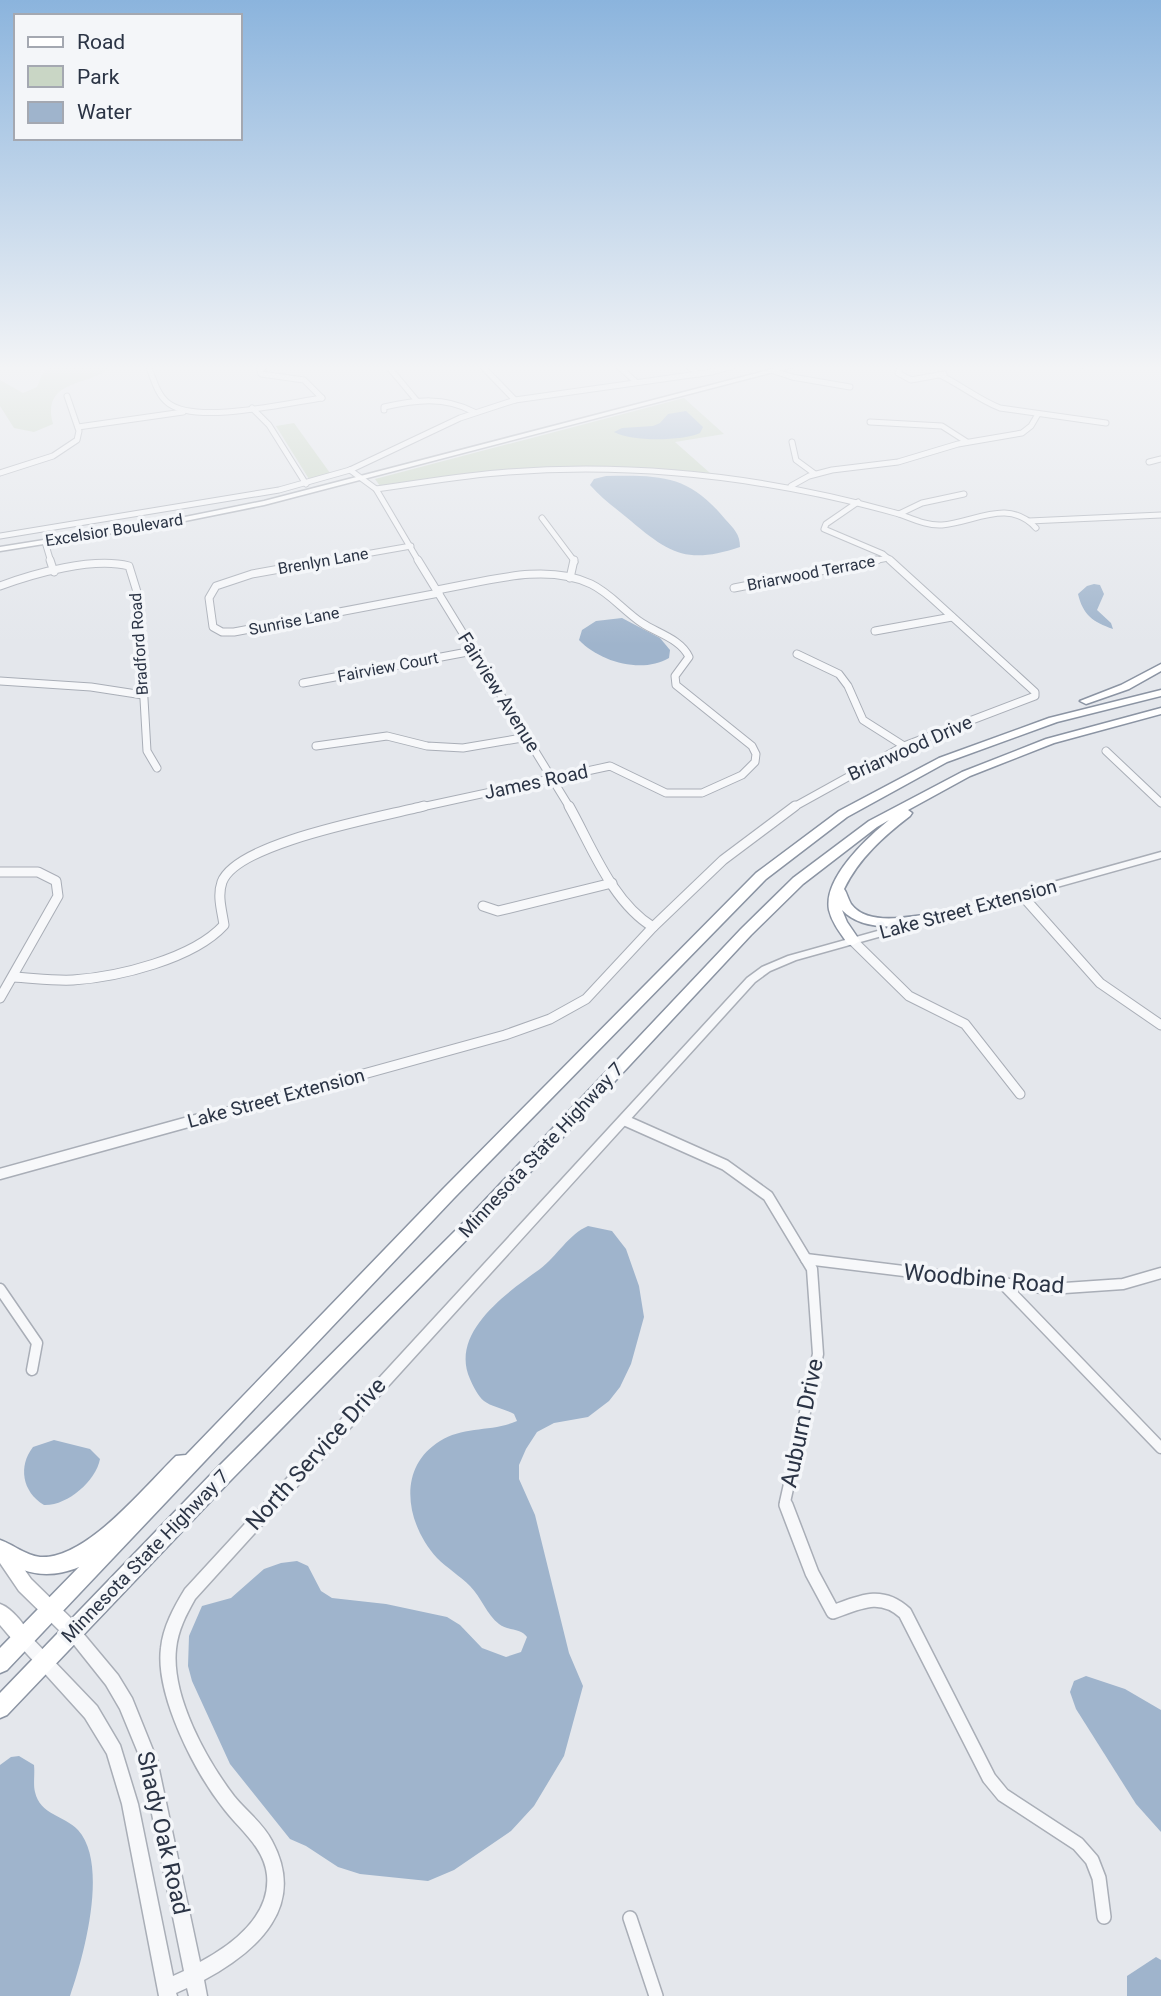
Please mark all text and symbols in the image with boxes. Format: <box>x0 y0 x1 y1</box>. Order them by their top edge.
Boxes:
legend <box>14 14 242 140</box>
text: Road <box>77 30 125 54</box>
text: Park <box>77 65 120 89</box>
text: Water <box>77 100 132 124</box>
street label: Excelsior Boulevard <box>44 510 184 550</box>
street label: Brenlyn Lane <box>276 544 370 578</box>
street label: Briarwood Terrace <box>745 551 877 595</box>
street label: Bradford Road <box>126 592 152 696</box>
street label: Sunrise Lane <box>247 603 341 639</box>
street label: Fairview Avenue <box>453 628 545 756</box>
street label: Fairview Court <box>336 648 440 686</box>
street label: Briarwood Drive <box>844 710 976 786</box>
street label: James Road <box>482 760 590 804</box>
street label: Lake Street Extension <box>877 874 1059 944</box>
street label: Minnesota State Highway 7 <box>454 1058 628 1242</box>
street label: Lake Street Extension <box>185 1063 367 1133</box>
street label: Woodbine Road <box>903 1259 1065 1299</box>
street label: Auburn Drive <box>775 1356 829 1490</box>
street label: North Service Drive <box>240 1372 392 1536</box>
street label: Minnesota State Highway 7 <box>56 1465 234 1647</box>
street label: Shady Oak Road <box>131 1749 195 1917</box>

